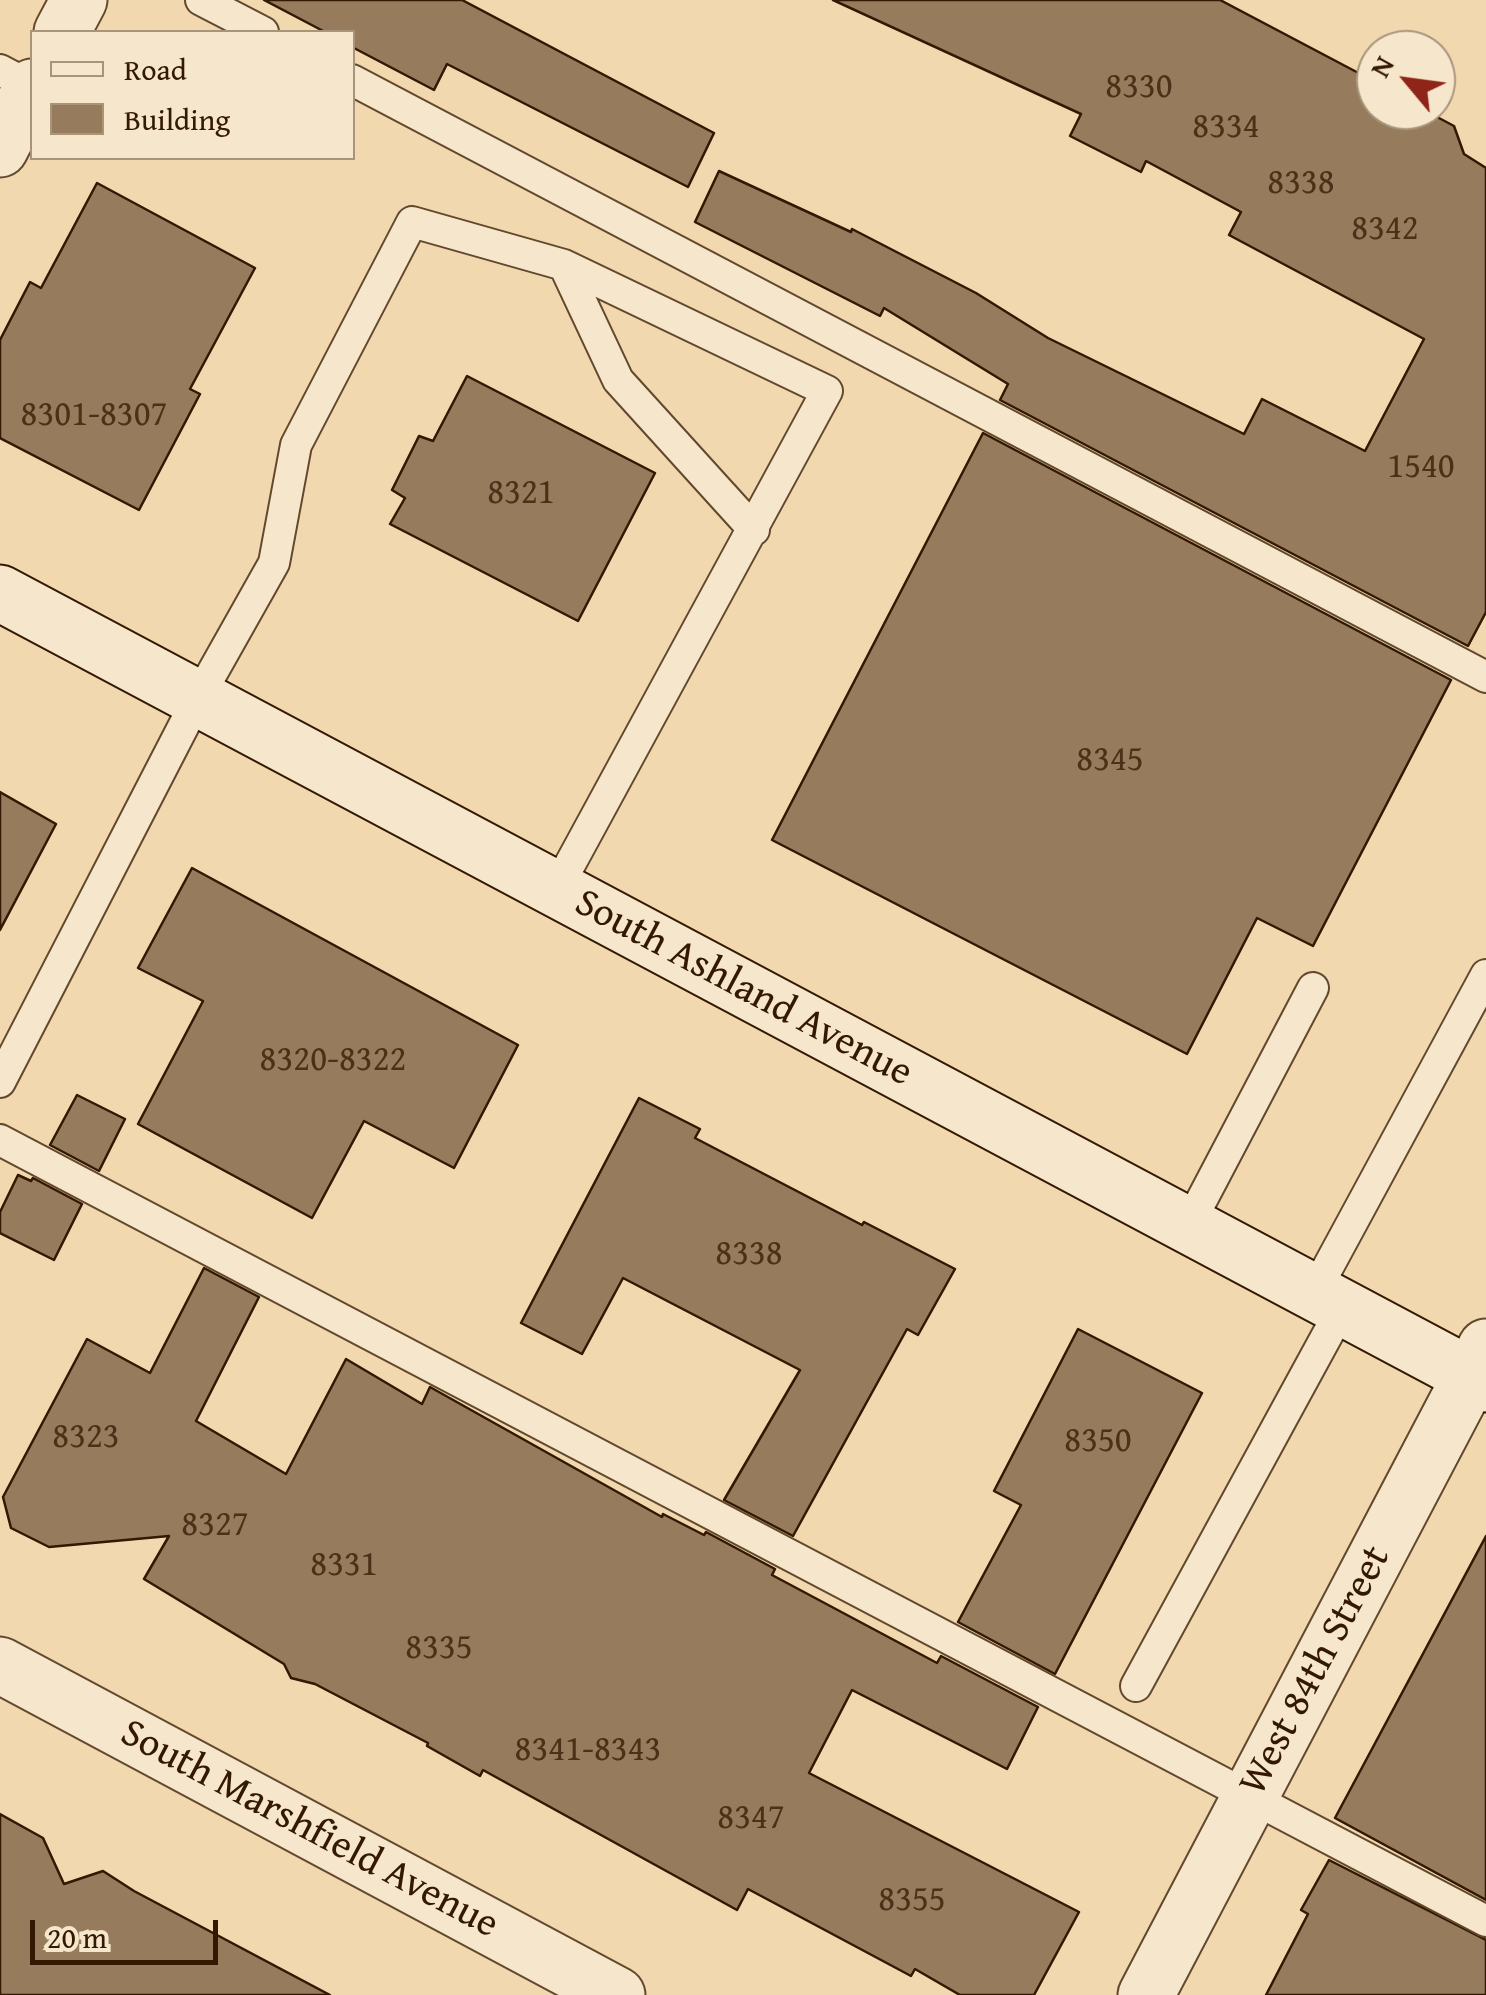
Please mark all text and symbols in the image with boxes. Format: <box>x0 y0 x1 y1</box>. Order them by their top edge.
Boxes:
legend <box>30 30 355 160</box>
north arrow <box>1356 30 1456 130</box>
text: Road <box>124 47 187 91</box>
text: N <box>1359 48 1404 84</box>
house number: 8330 <box>1105 67 1173 109</box>
text: Building <box>124 97 230 141</box>
house number: 8334 <box>1192 107 1260 149</box>
house number: 8338 <box>1267 163 1335 205</box>
house number: 8342 <box>1351 209 1419 251</box>
house number: 8301-8307 <box>21 395 167 437</box>
house number: 1540 <box>1387 447 1455 489</box>
house number: 8321 <box>487 473 555 515</box>
house number: 8345 <box>1076 740 1144 782</box>
street label: South Ashland Avenue <box>566 880 920 1098</box>
house number: 8320-8322 <box>260 1040 406 1082</box>
house number: 8338 <box>715 1234 783 1276</box>
house number: 8323 <box>52 1417 120 1459</box>
house number: 8350 <box>1064 1421 1132 1463</box>
house number: 8327 <box>181 1505 249 1547</box>
street label: West 84th Street <box>1230 1538 1402 1804</box>
house number: 8331 <box>310 1545 378 1587</box>
house number: 8335 <box>405 1628 473 1670</box>
street label: South Marshfield Avenue <box>112 1710 506 1950</box>
house number: 8341-8343 <box>515 1730 661 1772</box>
house number: 8347 <box>717 1798 785 1840</box>
house number: 8355 <box>878 1880 946 1922</box>
scale bar <box>35 1900 222 1962</box>
text: 20 m <box>47 1915 107 1959</box>

